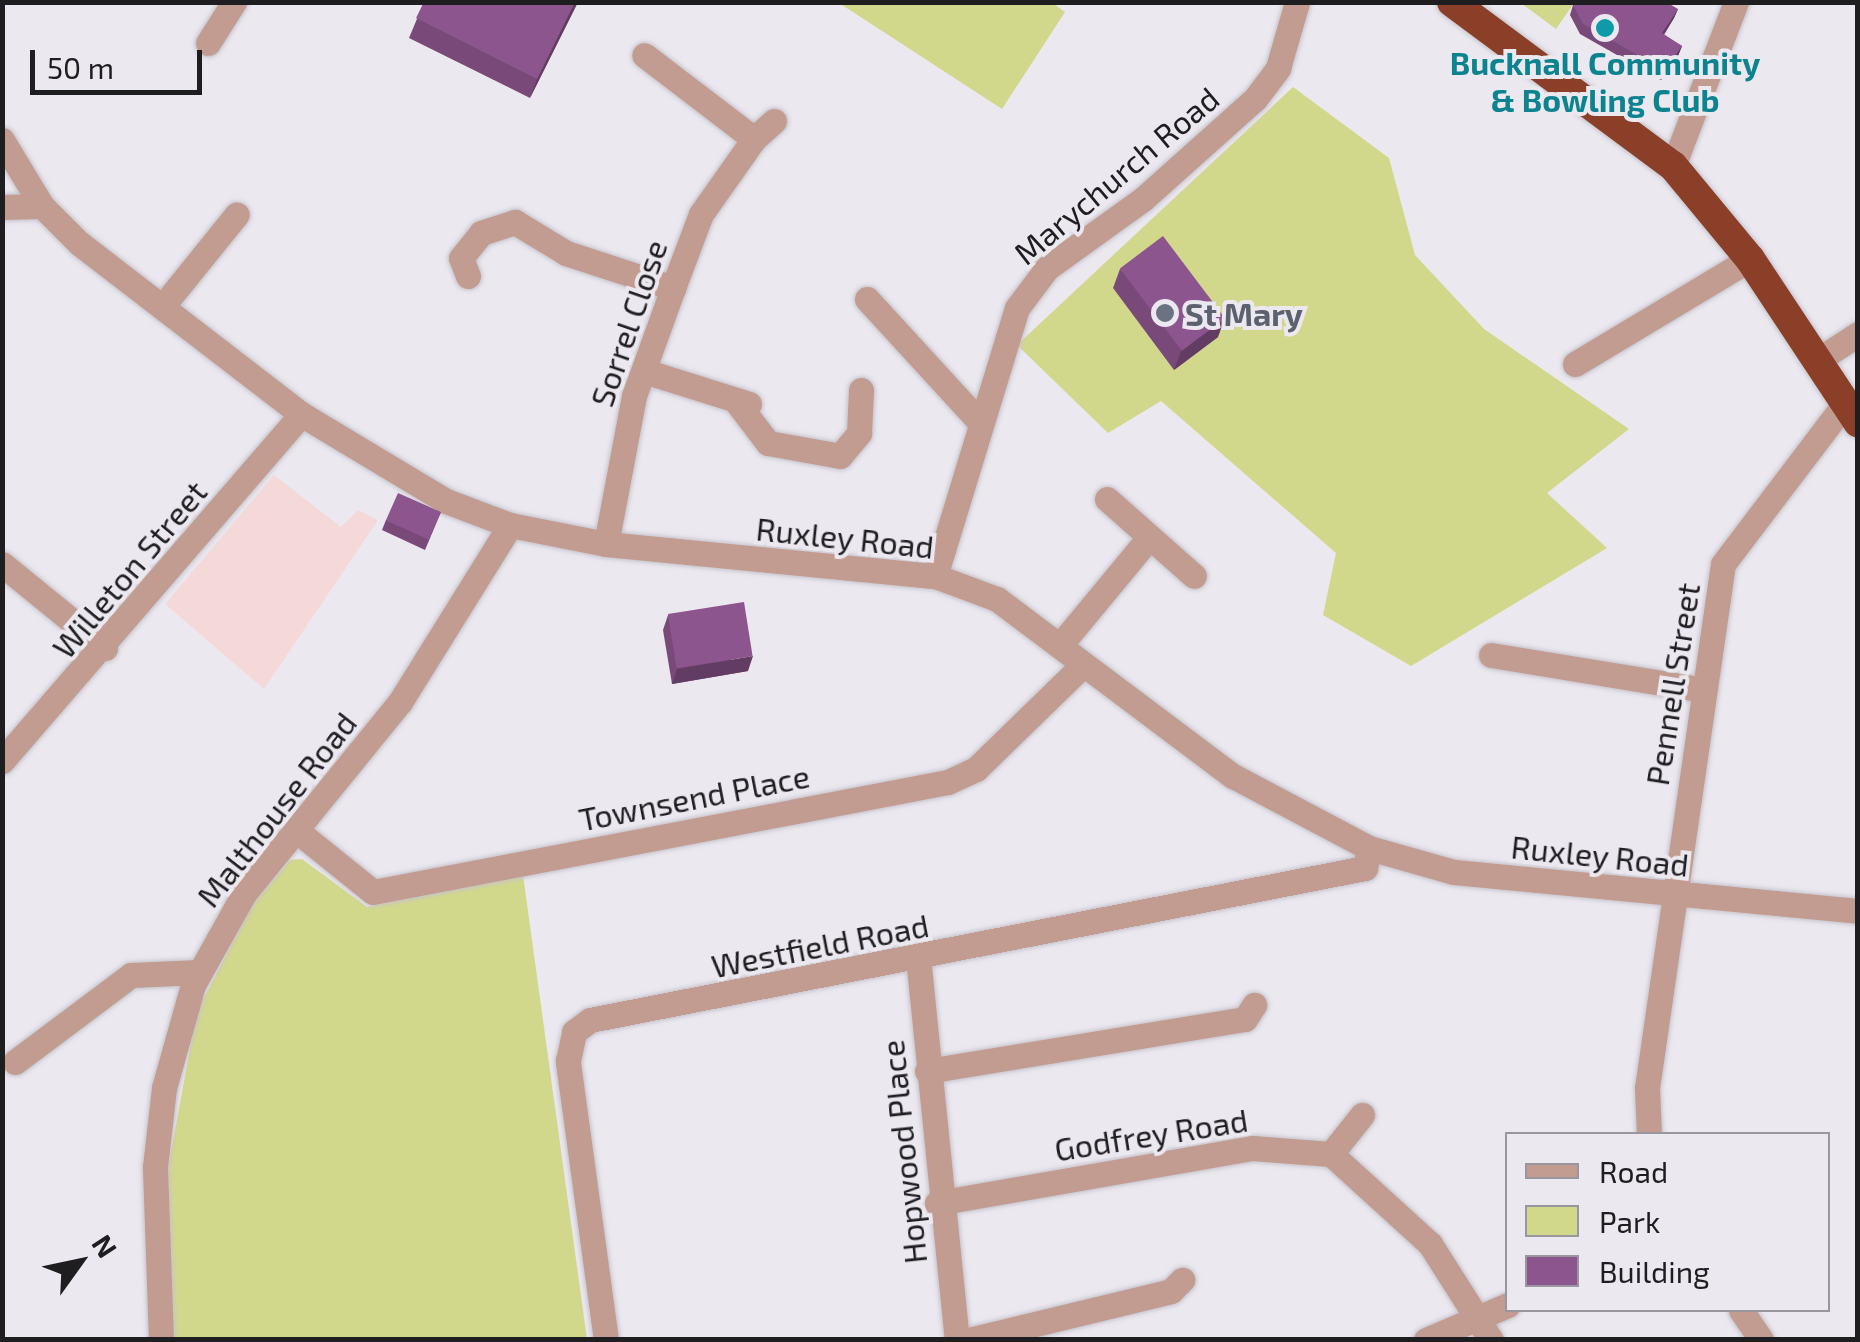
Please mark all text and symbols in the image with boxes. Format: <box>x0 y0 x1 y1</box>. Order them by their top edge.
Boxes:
marker: Bucknall Community & Bowling Club <box>1594 17 1616 39</box>
scale bar <box>35 30 208 92</box>
place label: Bucknall Community & Bowling Club <box>1449 44 1761 119</box>
text: 50 m <box>47 49 114 85</box>
street label: Marychurch Road <box>1006 78 1226 272</box>
street label: Sorrel Close <box>581 234 675 412</box>
place label: St Mary <box>1185 294 1303 332</box>
marker: St Mary <box>1154 302 1176 324</box>
street label: Willeton Street <box>44 473 214 665</box>
street label: Ruxley Road <box>754 509 936 565</box>
street label: Pennell Street <box>1637 580 1707 788</box>
street label: Malthouse Road <box>188 704 364 914</box>
street label: Townsend Place <box>575 756 813 838</box>
street label: Ruxley Road <box>1509 827 1691 883</box>
street label: Westfield Road <box>708 905 932 985</box>
street label: Hopwood Place <box>872 1038 934 1266</box>
street label: Godfrey Road <box>1051 1100 1251 1168</box>
legend <box>1505 1132 1830 1312</box>
text: Road <box>1599 1153 1668 1189</box>
text: Park <box>1599 1203 1660 1239</box>
north arrow <box>30 1212 130 1312</box>
text: N <box>85 1228 125 1263</box>
text: Building <box>1599 1253 1710 1289</box>

